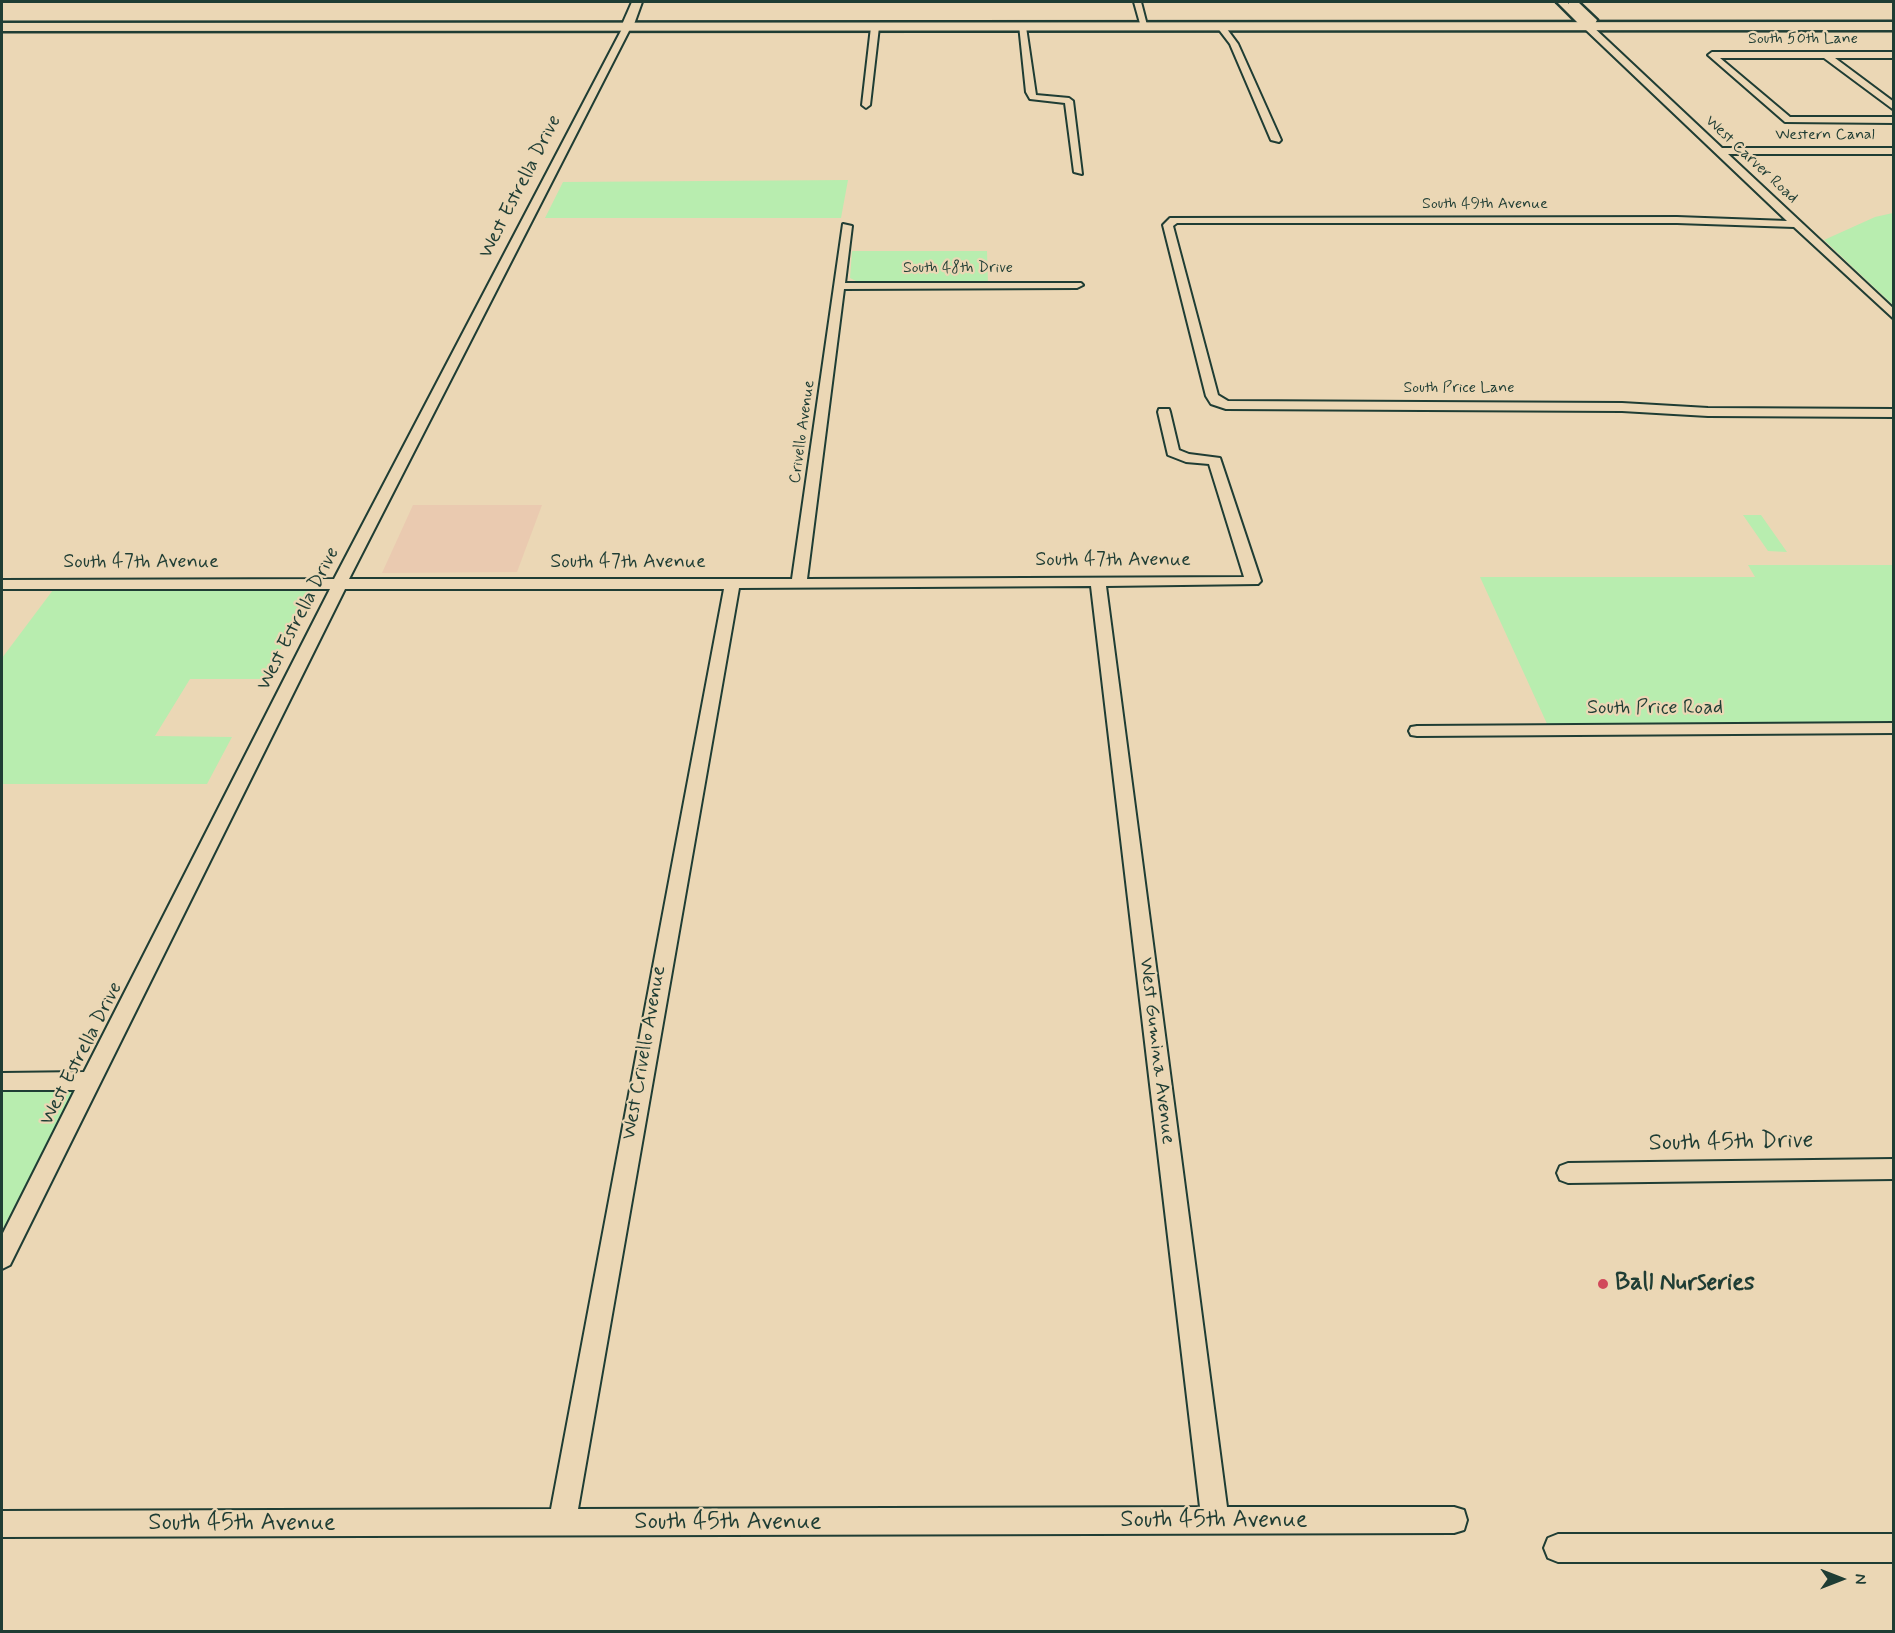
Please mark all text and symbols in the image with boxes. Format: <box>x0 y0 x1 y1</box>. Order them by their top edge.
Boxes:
street label: South 50th Lane <box>1748 30 1858 50</box>
street label: West Estrella Drive <box>475 111 567 263</box>
street label: West Carver Road <box>1700 112 1802 208</box>
street label: Western Canal <box>1775 126 1875 146</box>
street label: South 49th Avenue <box>1422 195 1548 215</box>
street label: South 48th Drive <box>903 259 1013 279</box>
street label: Crivello Avenue <box>786 379 820 485</box>
street label: South Price Lane <box>1403 379 1515 399</box>
street label: West Estrella Drive <box>253 543 345 695</box>
street label: South 47th Avenue <box>1035 549 1191 573</box>
street label: South 47th Avenue <box>63 551 219 575</box>
street label: South 47th Avenue <box>550 551 706 575</box>
street label: South Price Road <box>1587 697 1723 721</box>
street label: West Gumina Avenue <box>1133 956 1179 1146</box>
street label: West Crivello Avenue <box>618 964 672 1142</box>
street label: West Estrella Drive <box>36 978 128 1130</box>
street label: South 45th Drive <box>1648 1127 1814 1159</box>
place label: Ball Nurseries <box>1615 1270 1755 1298</box>
marker: Ball Nurseries <box>1596 1277 1610 1291</box>
street label: South 45th Avenue <box>1120 1507 1308 1535</box>
street label: South 45th Avenue <box>634 1509 822 1537</box>
street label: South 45th Avenue <box>148 1510 336 1538</box>
north arrow <box>1811 1549 1871 1609</box>
text: N <box>1849 1574 1870 1584</box>

